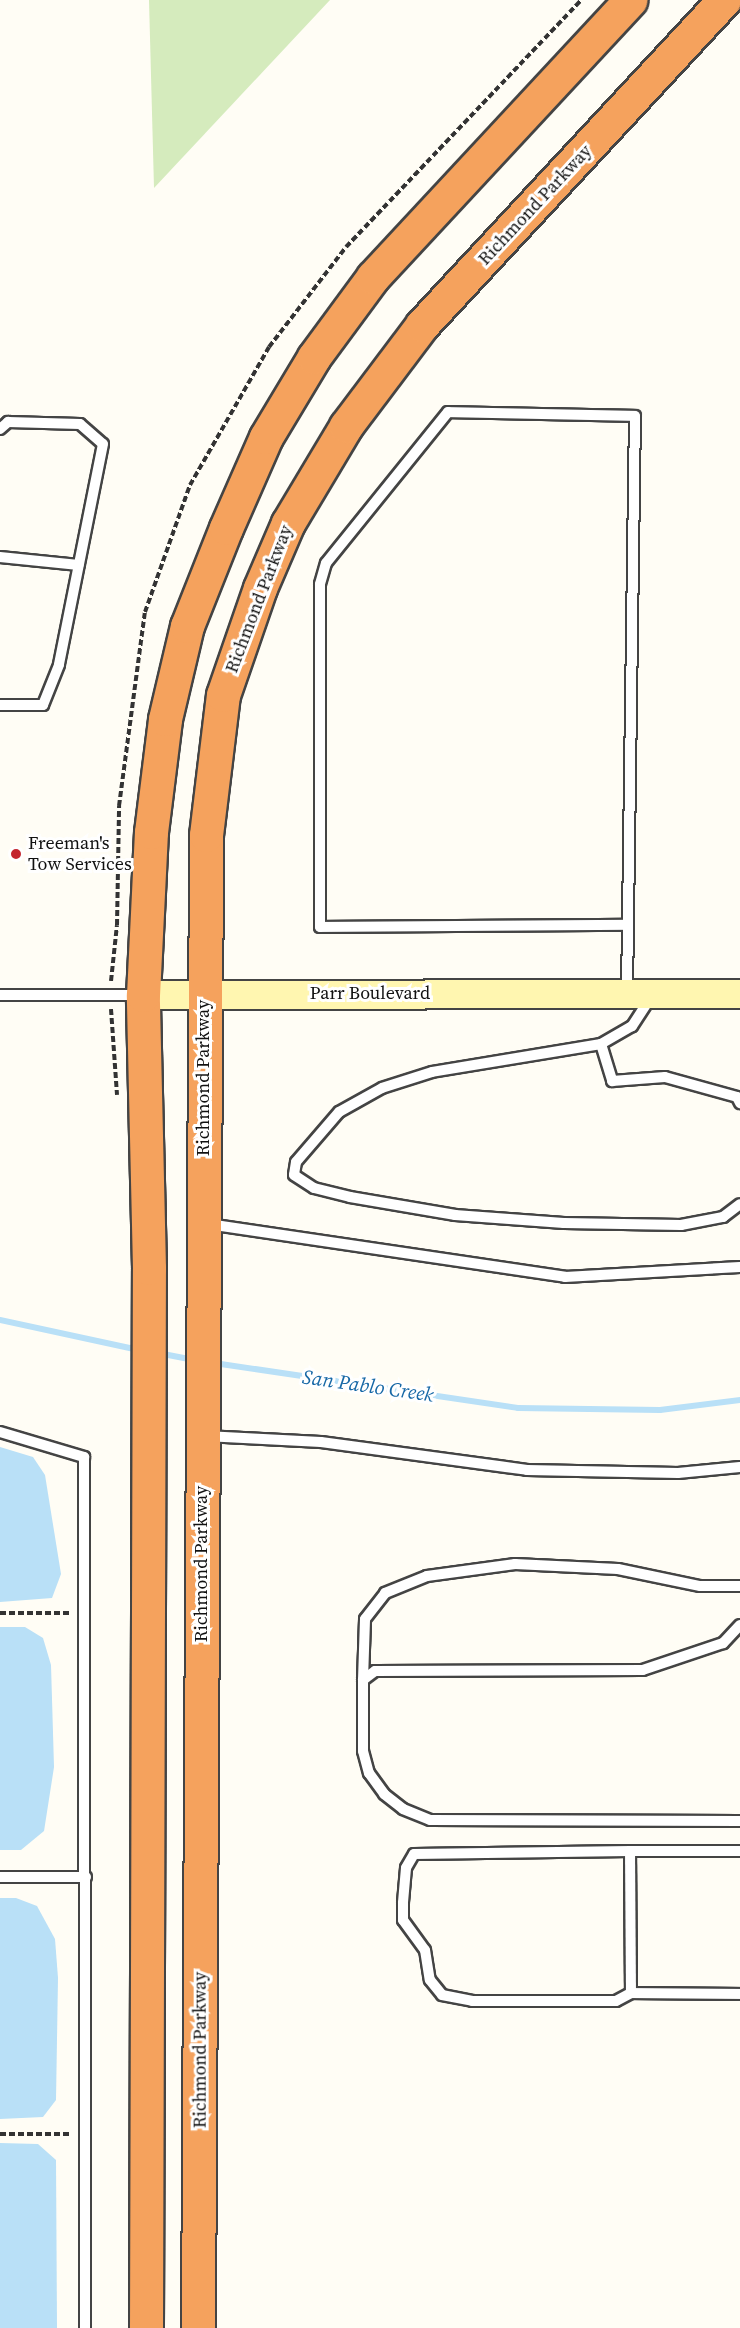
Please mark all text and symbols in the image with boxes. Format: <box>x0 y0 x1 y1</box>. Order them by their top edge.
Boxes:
street label: Richmond Parkway <box>474 140 596 270</box>
street label: Richmond Parkway <box>221 522 297 676</box>
place label: Freeman's Tow Services <box>28 833 132 876</box>
marker: Freeman's Tow Services <box>9 847 23 861</box>
street label: Parr Boulevard <box>310 982 430 1004</box>
street label: Richmond Parkway <box>192 1000 214 1156</box>
water label: San Pablo Creek <box>301 1365 435 1407</box>
street label: Richmond Parkway <box>190 1486 212 1642</box>
street label: Richmond Parkway <box>189 1972 211 2128</box>

